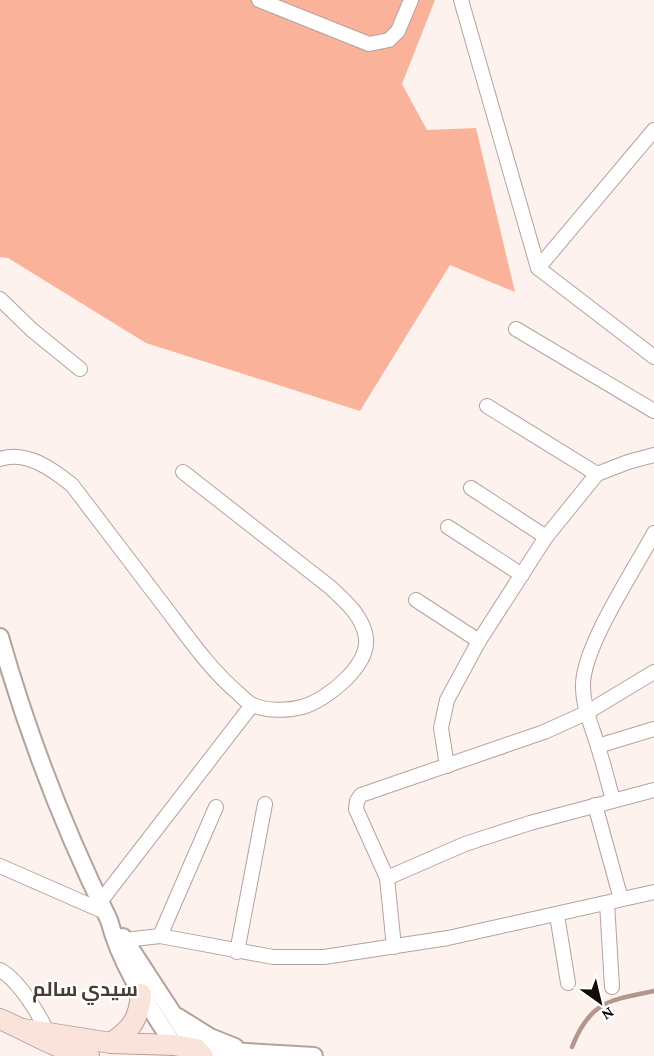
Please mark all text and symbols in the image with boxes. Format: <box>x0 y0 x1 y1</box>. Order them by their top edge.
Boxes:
north arrow <box>570 972 630 1032</box>
district label: سيدي سالم <box>32 978 138 1005</box>
text: N <box>599 1004 617 1024</box>

